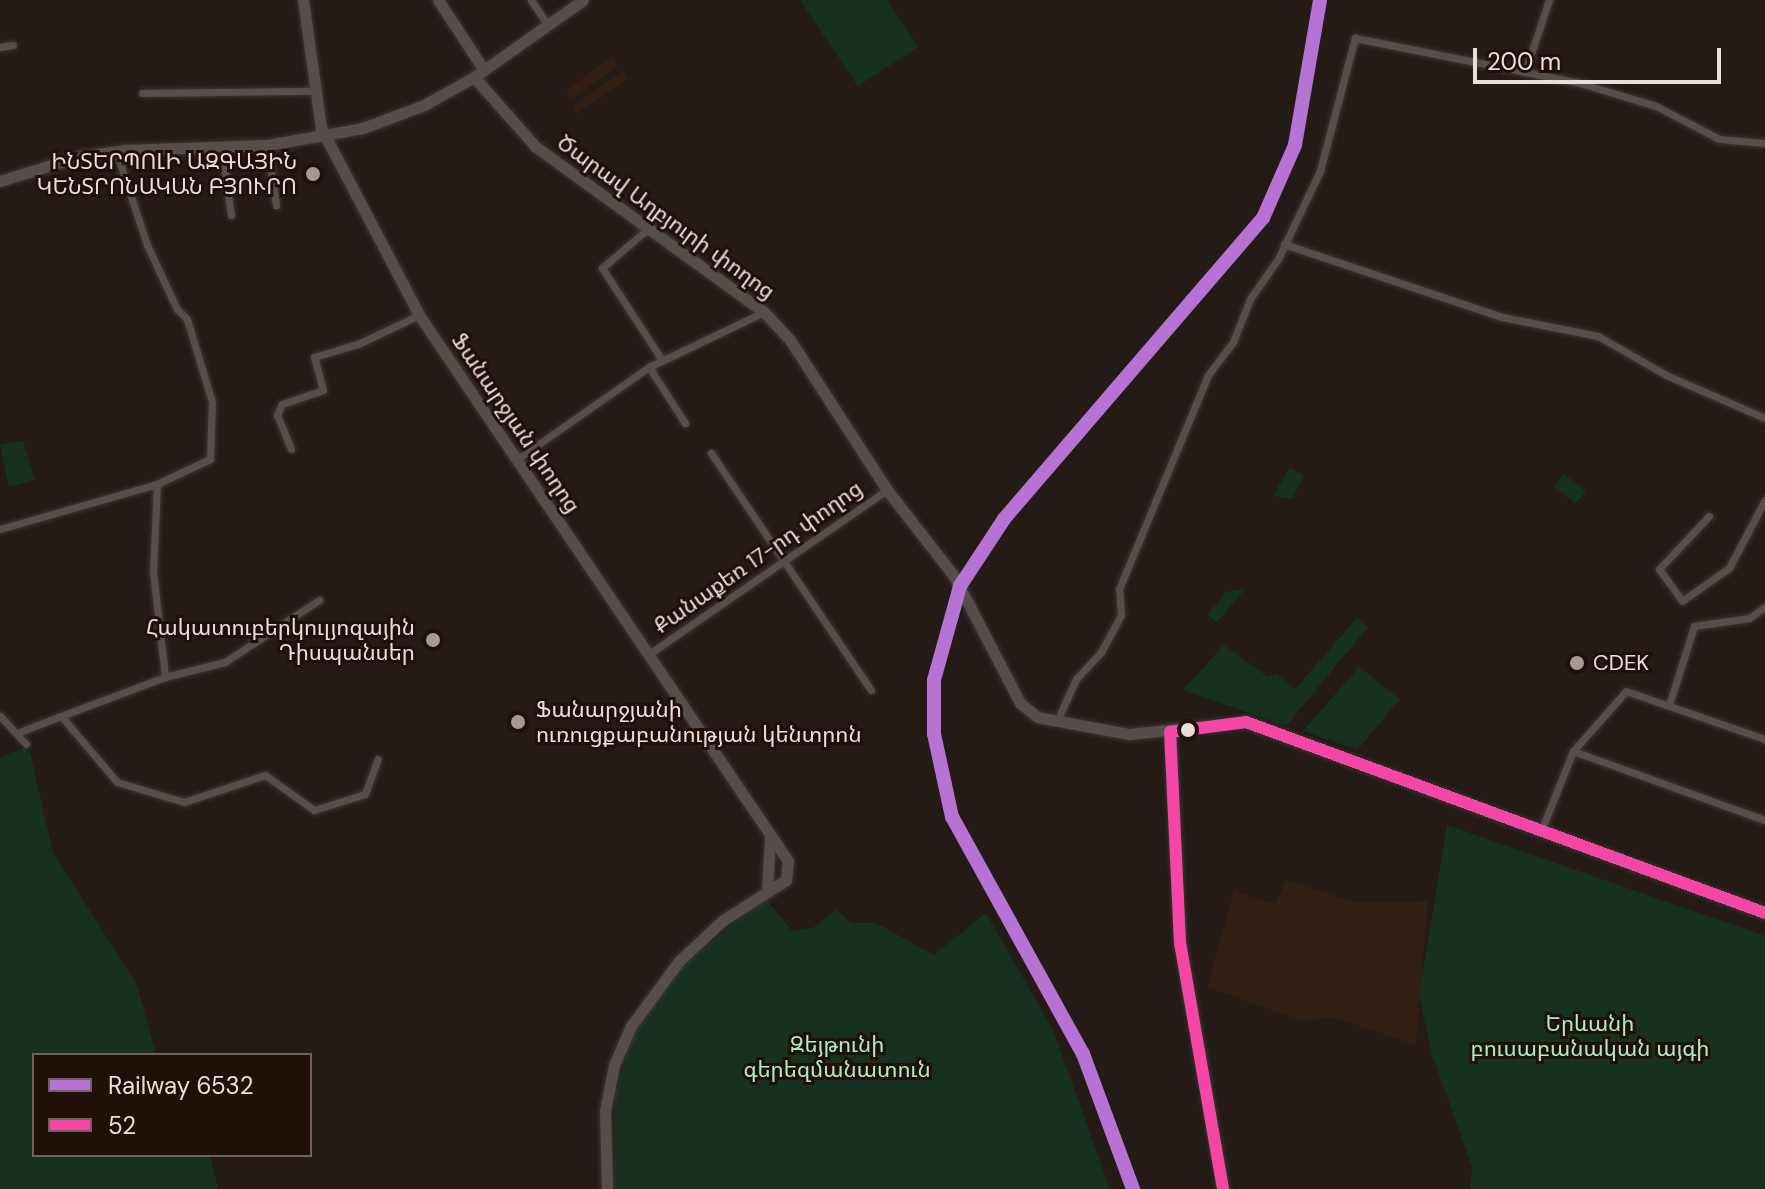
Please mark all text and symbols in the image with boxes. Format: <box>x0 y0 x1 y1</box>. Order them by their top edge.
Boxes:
scale bar <box>1477 32 1725 82</box>
text: 200 m <box>1487 46 1561 77</box>
street label: Ծարավ Աղբյուրի փողոց <box>552 129 780 305</box>
place label: ԻՆՏԵՐՊՈԼԻ ԱԶԳԱՅԻՆ ԿԵՆՏՐՈՆԱԿԱՆ ԲՅՈՒՐՈ <box>37 148 297 200</box>
marker: ԻՆՏԵՐՊՈԼԻ ԱԶԳԱՅԻՆ ԿԵՆՏՐՈՆԱԿԱՆ ԲՅՈՒՐՈ <box>304 165 322 183</box>
street label: Ֆանարջյան փողոց <box>446 328 586 518</box>
street label: Քանաքեռ 17-րդ փողոց <box>649 475 867 639</box>
place label: Հակատուբերկուլյոզային Դիսպանսեր <box>146 614 415 666</box>
marker: Հակատուբերկուլյոզային Դիսպանսեր <box>422 629 444 651</box>
place label: CDEK <box>1593 650 1649 676</box>
marker: CDEK <box>1568 654 1586 672</box>
place label: Ֆանարջյանի ուռուցքաբանության կենտրոն <box>536 696 862 748</box>
marker: Ֆանարջյանի ուռուցքաբանության կենտրոն <box>507 711 529 733</box>
unlabelled marker <box>1180 722 1196 738</box>
park label: Երևանի բուսաբանական այգի <box>1471 1010 1709 1062</box>
park label: Զեյթունի գերեզմանատուն <box>743 1031 931 1082</box>
legend <box>32 1053 312 1157</box>
text: Railway 6532 <box>108 1070 254 1101</box>
text: 52 <box>108 1110 136 1141</box>

